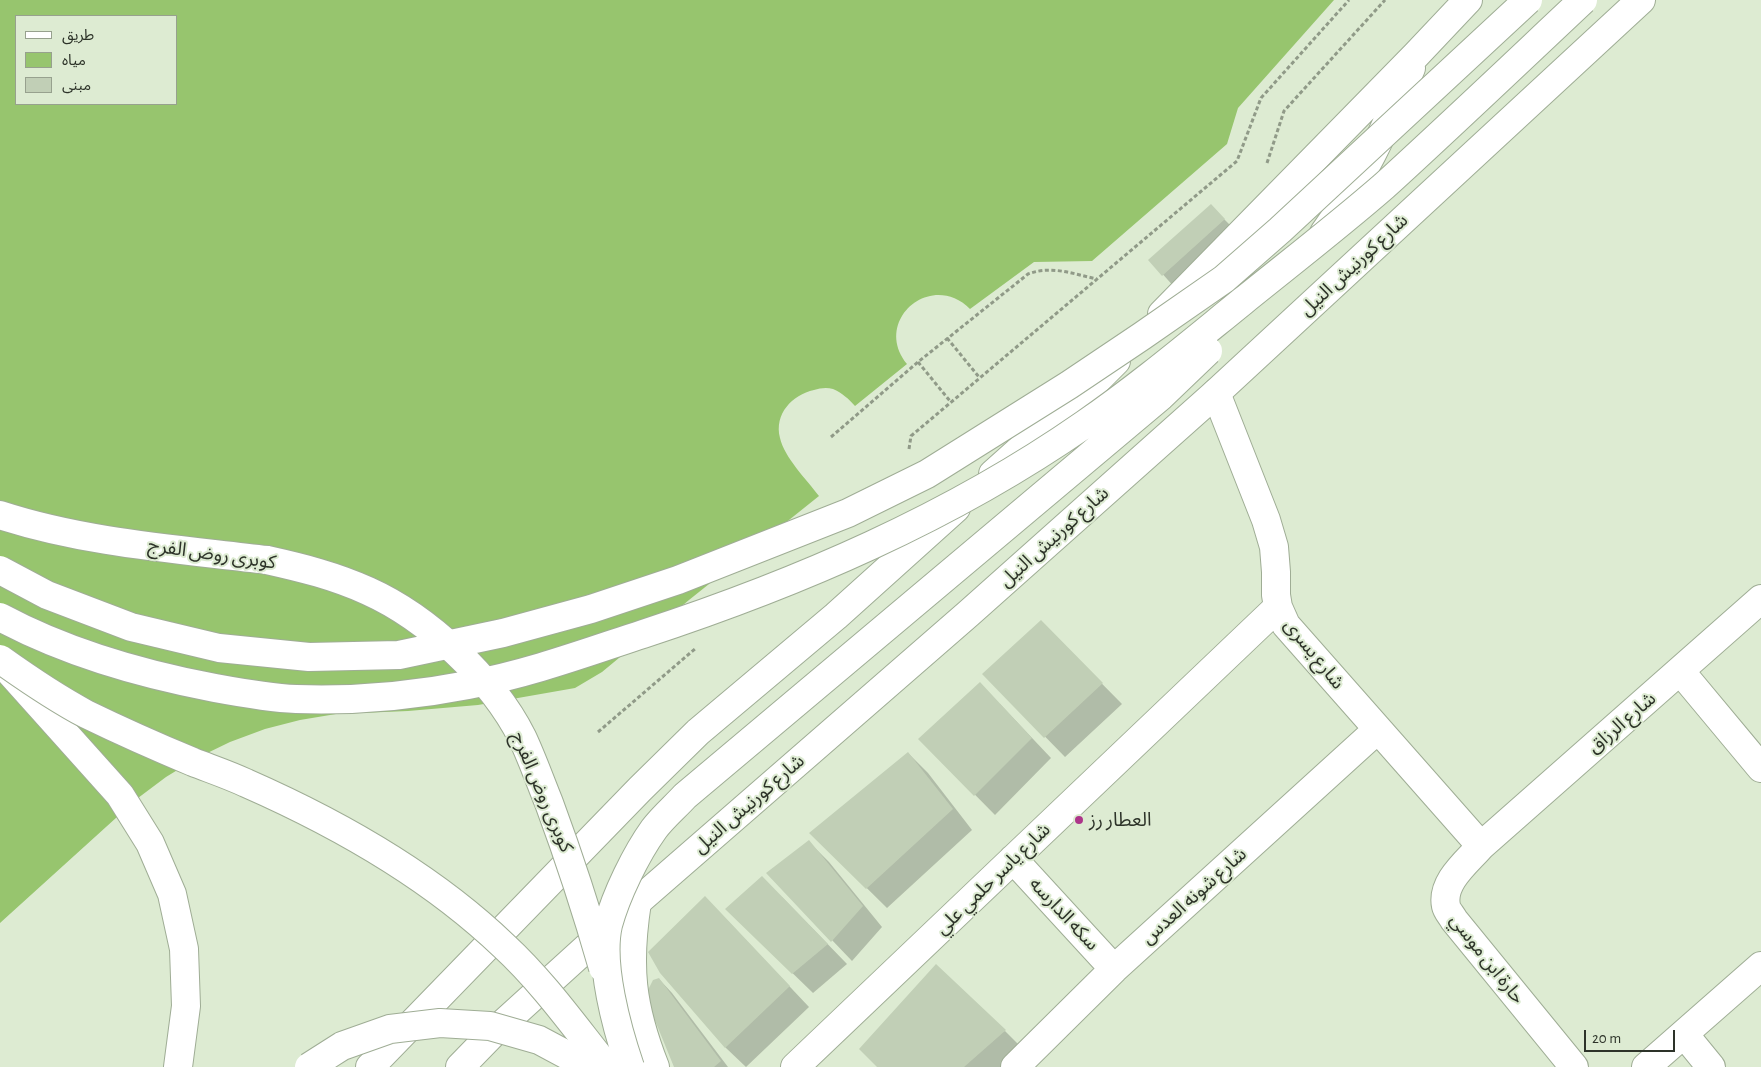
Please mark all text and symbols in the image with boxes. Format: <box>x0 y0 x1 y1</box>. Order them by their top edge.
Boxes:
legend <box>15 15 178 105</box>
text: طريق <box>62 28 94 43</box>
text: مياه <box>62 53 86 68</box>
text: مبنى <box>62 78 91 93</box>
street label: شارع كورنيش النيل <box>1295 209 1413 321</box>
street label: شارع كورنيش النيل <box>994 482 1114 592</box>
street label: كوبرى روض الفرج <box>147 534 277 574</box>
street label: شارع يسرى <box>1279 614 1349 694</box>
street label: شارع الرزاق <box>1583 687 1661 759</box>
street label: كوبرى روض الفرج <box>506 728 578 856</box>
street label: شارع كورنيش النيل <box>689 750 809 858</box>
place label: العطار رز <box>1089 809 1151 831</box>
marker: العطار رز <box>1073 814 1085 826</box>
street label: شارع ياسر حلمي علي <box>931 818 1055 940</box>
street label: شارع شونه العدس <box>1137 843 1251 949</box>
street label: سكه الدارسه <box>1024 873 1104 955</box>
street label: حارة ابن موسي <box>1445 909 1529 1009</box>
scale bar <box>1586 1020 1677 1052</box>
text: 20 m <box>1592 1031 1621 1046</box>

